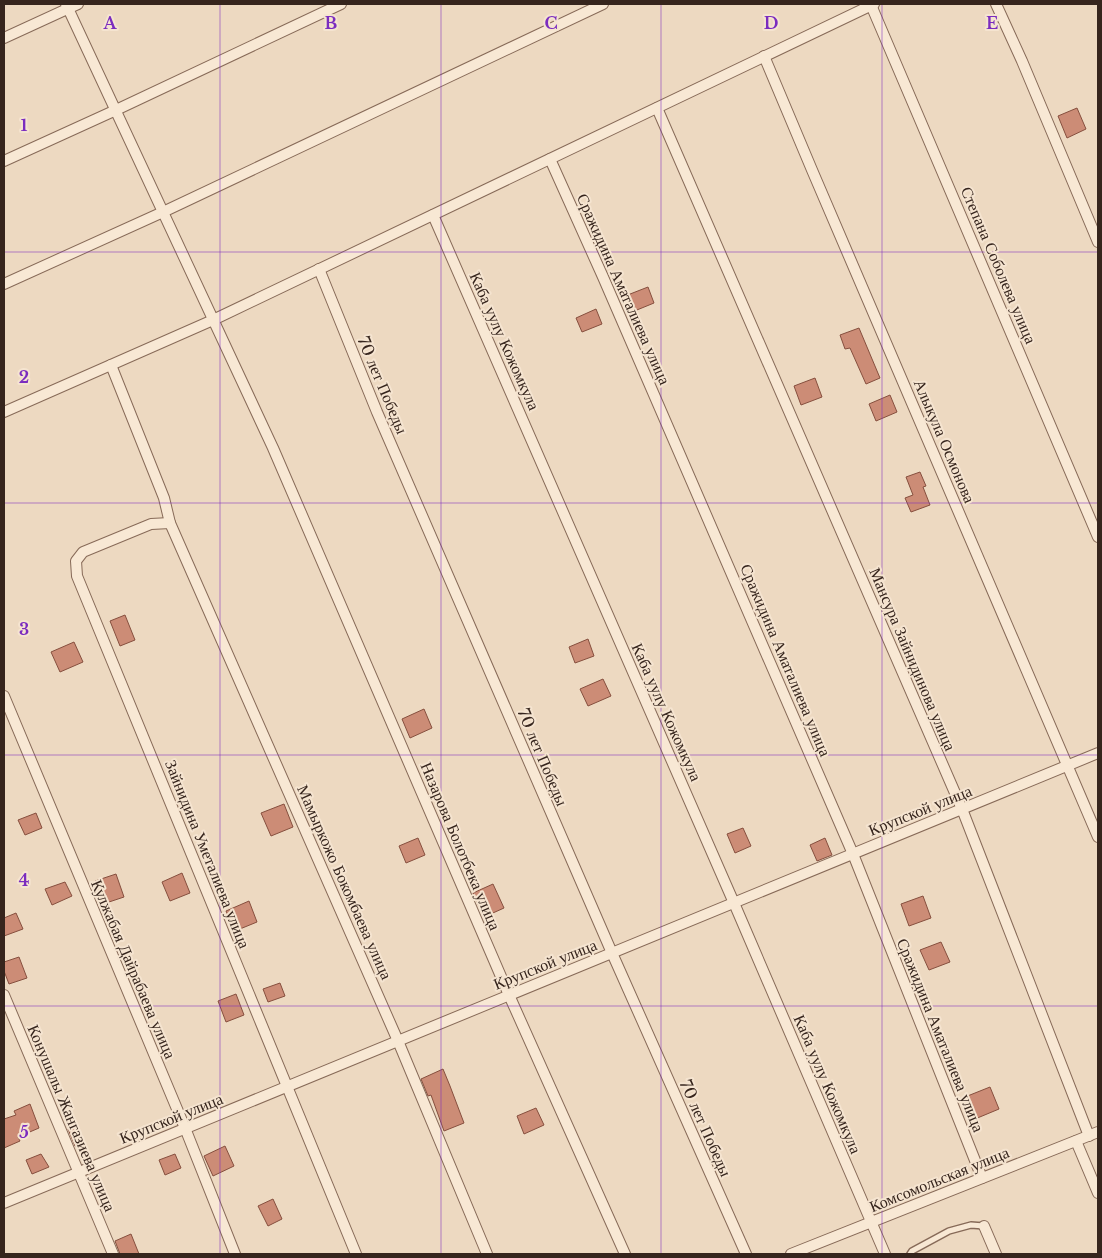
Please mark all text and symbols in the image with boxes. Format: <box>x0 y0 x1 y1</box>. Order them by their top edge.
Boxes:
text: A <box>103 13 118 33</box>
text: B <box>325 13 338 33</box>
text: C <box>544 13 558 33</box>
text: D <box>764 13 778 33</box>
text: E <box>986 13 998 33</box>
text: 1 <box>21 115 28 135</box>
street label: Степана Соболева улица <box>957 183 1041 347</box>
street label: Сражидина Аматалиева улица <box>573 190 675 388</box>
street label: Каба уулу Кожомкула <box>466 269 544 413</box>
street label: 70 лет Победы <box>353 333 413 437</box>
text: 2 <box>19 367 29 387</box>
street label: Алыкула Осмонова <box>910 376 980 506</box>
street label: Сражидина Аматалиева улица <box>736 561 836 759</box>
street label: Мансура Зайнидинова улица <box>865 564 961 754</box>
text: 3 <box>19 619 29 639</box>
street label: Каба уулу Кожомкула <box>628 640 706 784</box>
street label: 70 лет Победы <box>513 705 573 809</box>
street label: Зайнидина Уметалиева улица <box>161 757 255 951</box>
street label: Назарова Болотбека улица <box>417 759 505 933</box>
street label: Крупской улица <box>865 780 975 840</box>
street label: Мамыркожо Бокомбаева улица <box>293 782 397 982</box>
text: 4 <box>19 870 29 890</box>
street label: Кулжабая Дайрабаева улица <box>87 876 181 1062</box>
street label: Крупской улица <box>490 934 600 994</box>
street label: Сражидина Аматалиева улица <box>893 935 989 1135</box>
street label: Каба уулу Кожомкула <box>790 1011 866 1157</box>
street label: Конушалы Жангазиева улица <box>24 1022 120 1214</box>
street label: 70 лет Победы <box>676 1076 736 1180</box>
street label: Крупской улица <box>116 1088 226 1148</box>
text: 5 <box>19 1122 29 1142</box>
street label: Комсомольская улица <box>866 1142 1012 1216</box>

